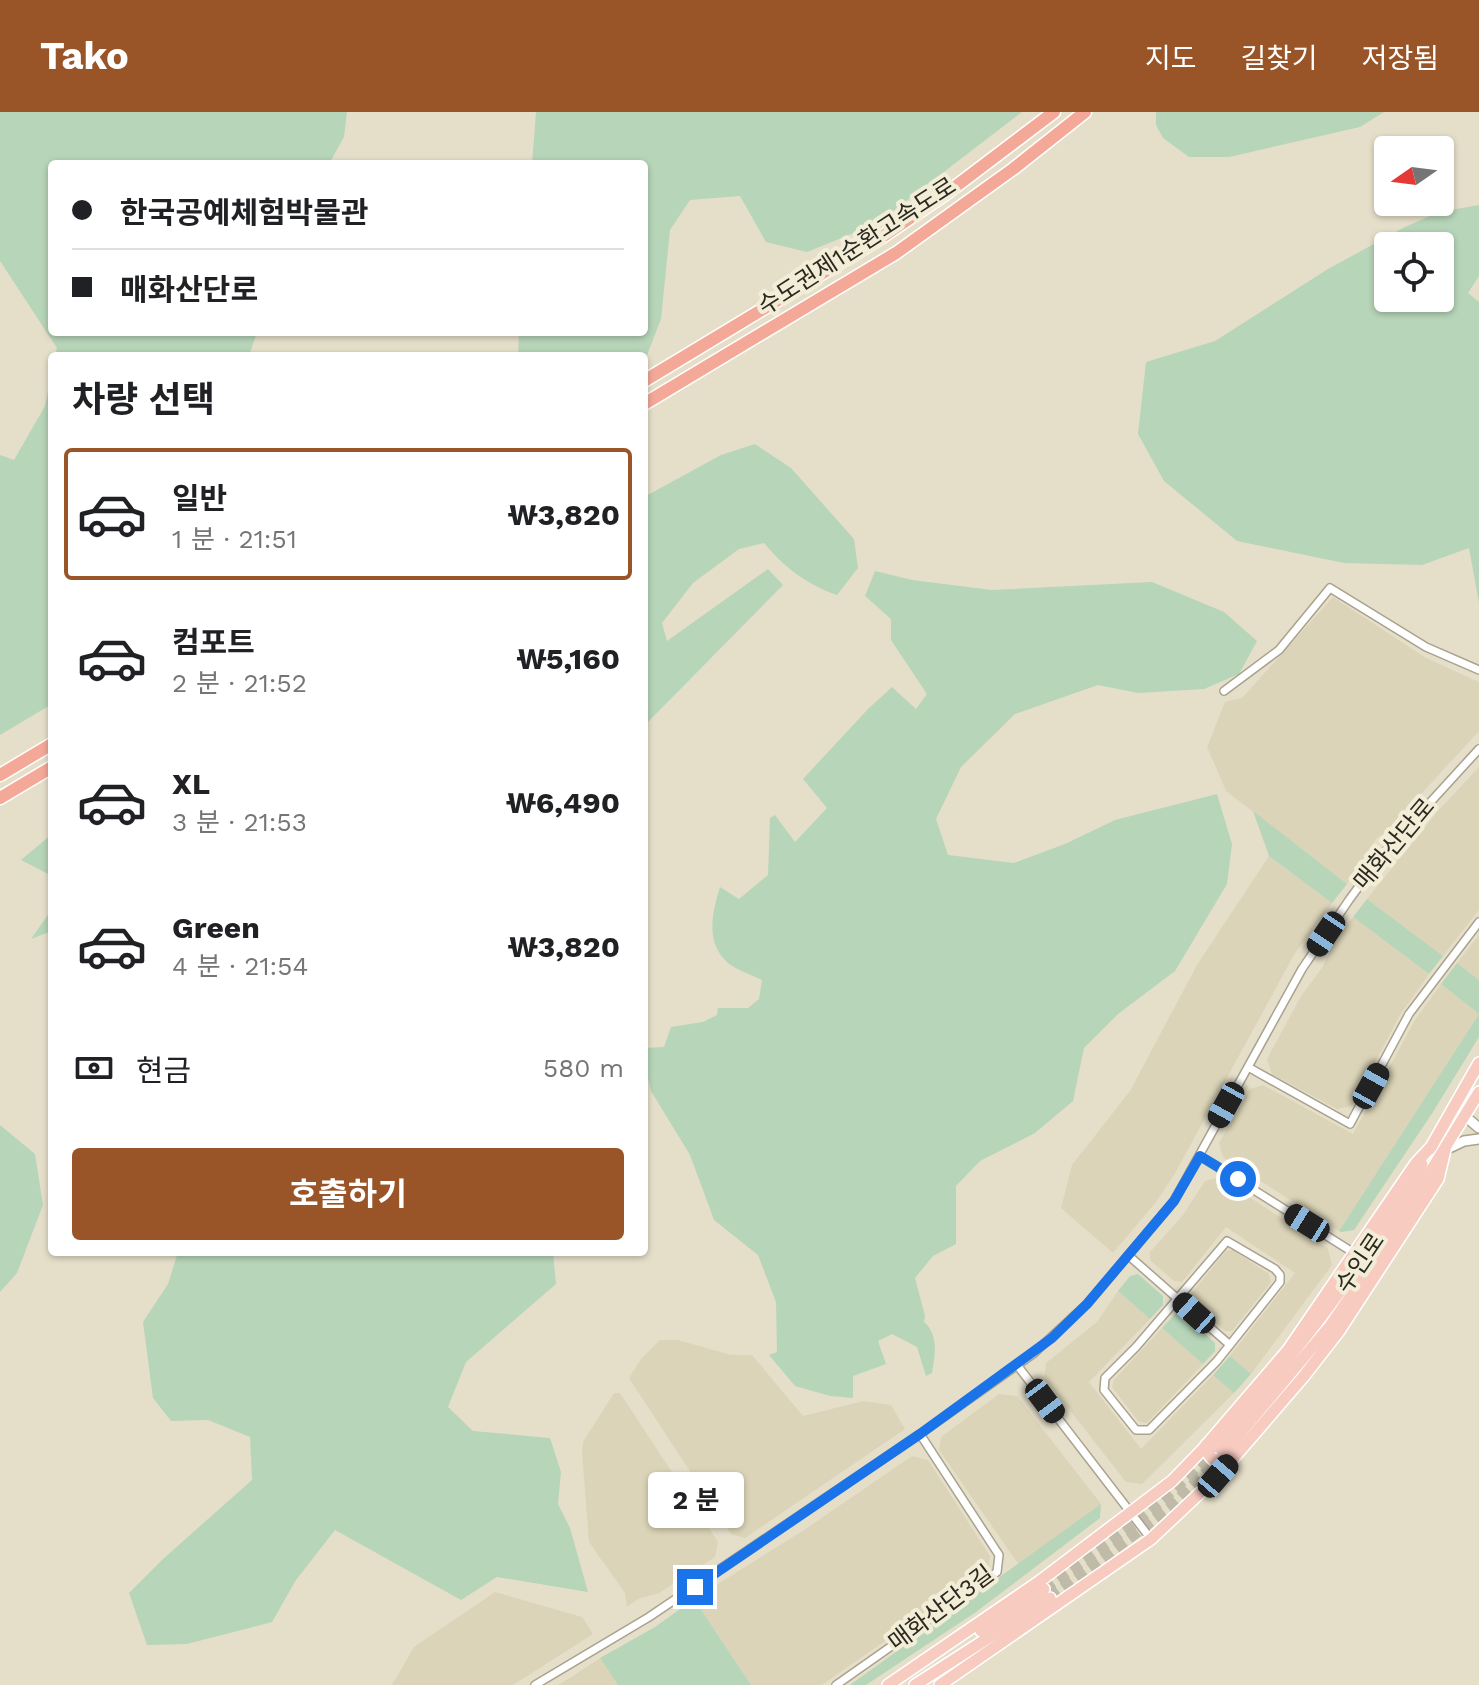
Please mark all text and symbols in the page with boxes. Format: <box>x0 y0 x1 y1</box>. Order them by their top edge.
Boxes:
text: Tako <box>40 34 129 78</box>
text: 지도 <box>1145 42 1196 75</box>
text: 길찾기 <box>1240 42 1318 75</box>
text: 저장됨 <box>1362 42 1439 75</box>
north arrow <box>1374 136 1454 216</box>
map controls <box>1374 136 1454 312</box>
street label: 수도권제1순환고속도로 <box>753 172 961 320</box>
text: 한국공예체험박물관 <box>120 195 368 230</box>
button: locate <box>1374 232 1454 312</box>
text: 매화산단로 <box>120 272 258 307</box>
text: 차량 선택 <box>72 379 215 421</box>
icon: car <box>76 478 148 550</box>
text: 일반 <box>172 481 227 516</box>
text: ₩3,820 <box>508 497 620 532</box>
text: 1 분 · 21:51 <box>172 524 297 554</box>
icon: car <box>76 622 148 694</box>
text: 컴포트 <box>172 625 255 660</box>
text: ₩5,160 <box>516 641 620 676</box>
text: 2 분 · 21:52 <box>172 668 307 698</box>
icon: car <box>76 766 148 838</box>
text: XL <box>172 766 210 801</box>
text: ₩6,490 <box>506 785 620 820</box>
street label: 매화산단로 <box>1348 793 1440 895</box>
text: 3 분 · 21:53 <box>172 807 307 837</box>
car <box>1303 907 1349 961</box>
icon: car <box>76 910 148 982</box>
text: Green <box>172 910 260 945</box>
text: ₩3,820 <box>508 929 620 964</box>
text: 4 분 · 21:54 <box>172 951 308 981</box>
icon: cash <box>72 1046 116 1090</box>
text: 현금 <box>136 1053 191 1088</box>
text: 580 m <box>543 1053 624 1083</box>
car <box>1349 1059 1393 1113</box>
car <box>1204 1078 1248 1132</box>
button: 호출하기 <box>72 1148 624 1240</box>
route start <box>1220 1161 1256 1197</box>
car <box>1280 1200 1334 1246</box>
street label: 수인로 <box>1330 1228 1390 1298</box>
car <box>1168 1288 1220 1338</box>
car <box>1021 1375 1069 1427</box>
car <box>1193 1450 1243 1502</box>
callout: 2 분 <box>647 1471 743 1527</box>
text: 2 분 <box>673 1485 719 1515</box>
street label: 매화산단3길 <box>883 1559 999 1657</box>
route end <box>677 1569 713 1605</box>

